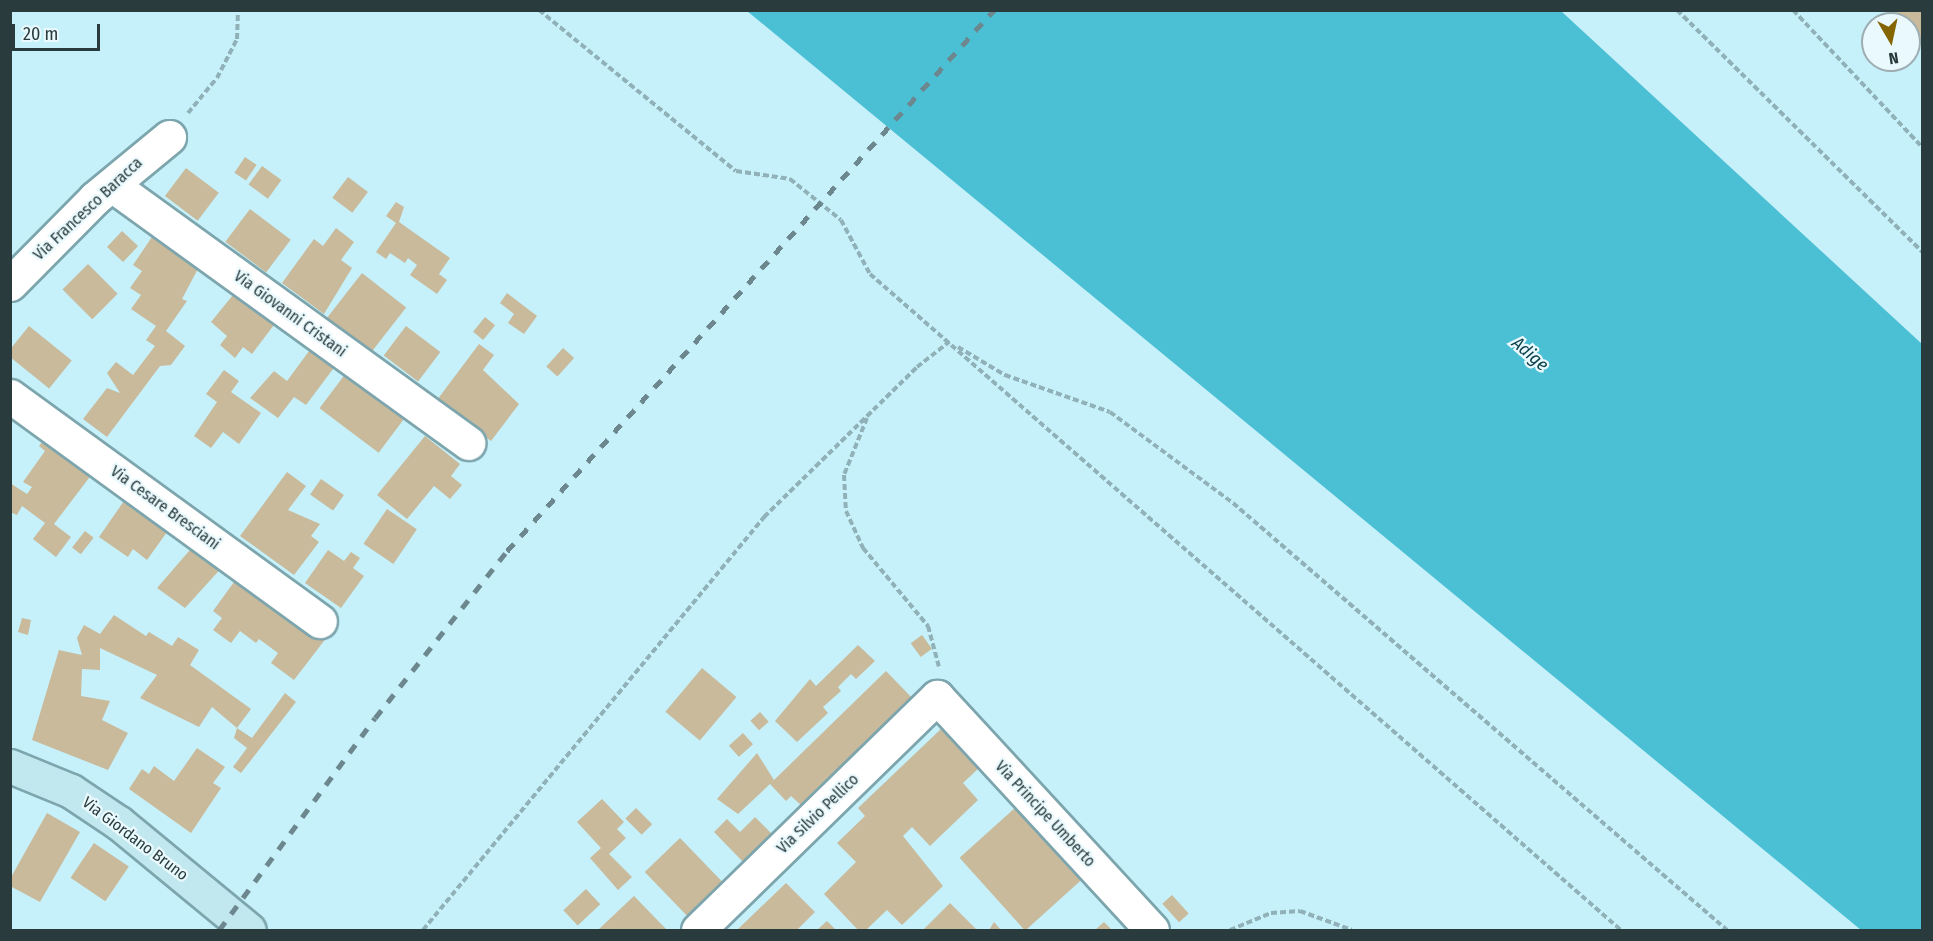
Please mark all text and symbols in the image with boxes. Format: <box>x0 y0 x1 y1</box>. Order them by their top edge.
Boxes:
scale bar <box>15 12 104 50</box>
north arrow <box>1861 12 1921 72</box>
text: 20 m <box>23 23 58 45</box>
text: N <box>1887 48 1900 68</box>
street label: Via Francesco Baracca <box>29 153 147 265</box>
street label: Via Giovanni Cristani <box>230 267 350 361</box>
water label: Adige <box>1507 332 1553 376</box>
street label: Via Cesare Bresciani <box>107 462 223 554</box>
street label: Via Principe Umberto <box>991 757 1099 871</box>
street label: Via Silvio Pellico <box>773 770 863 858</box>
street label: Via Giordano Bruno <box>78 793 192 885</box>

